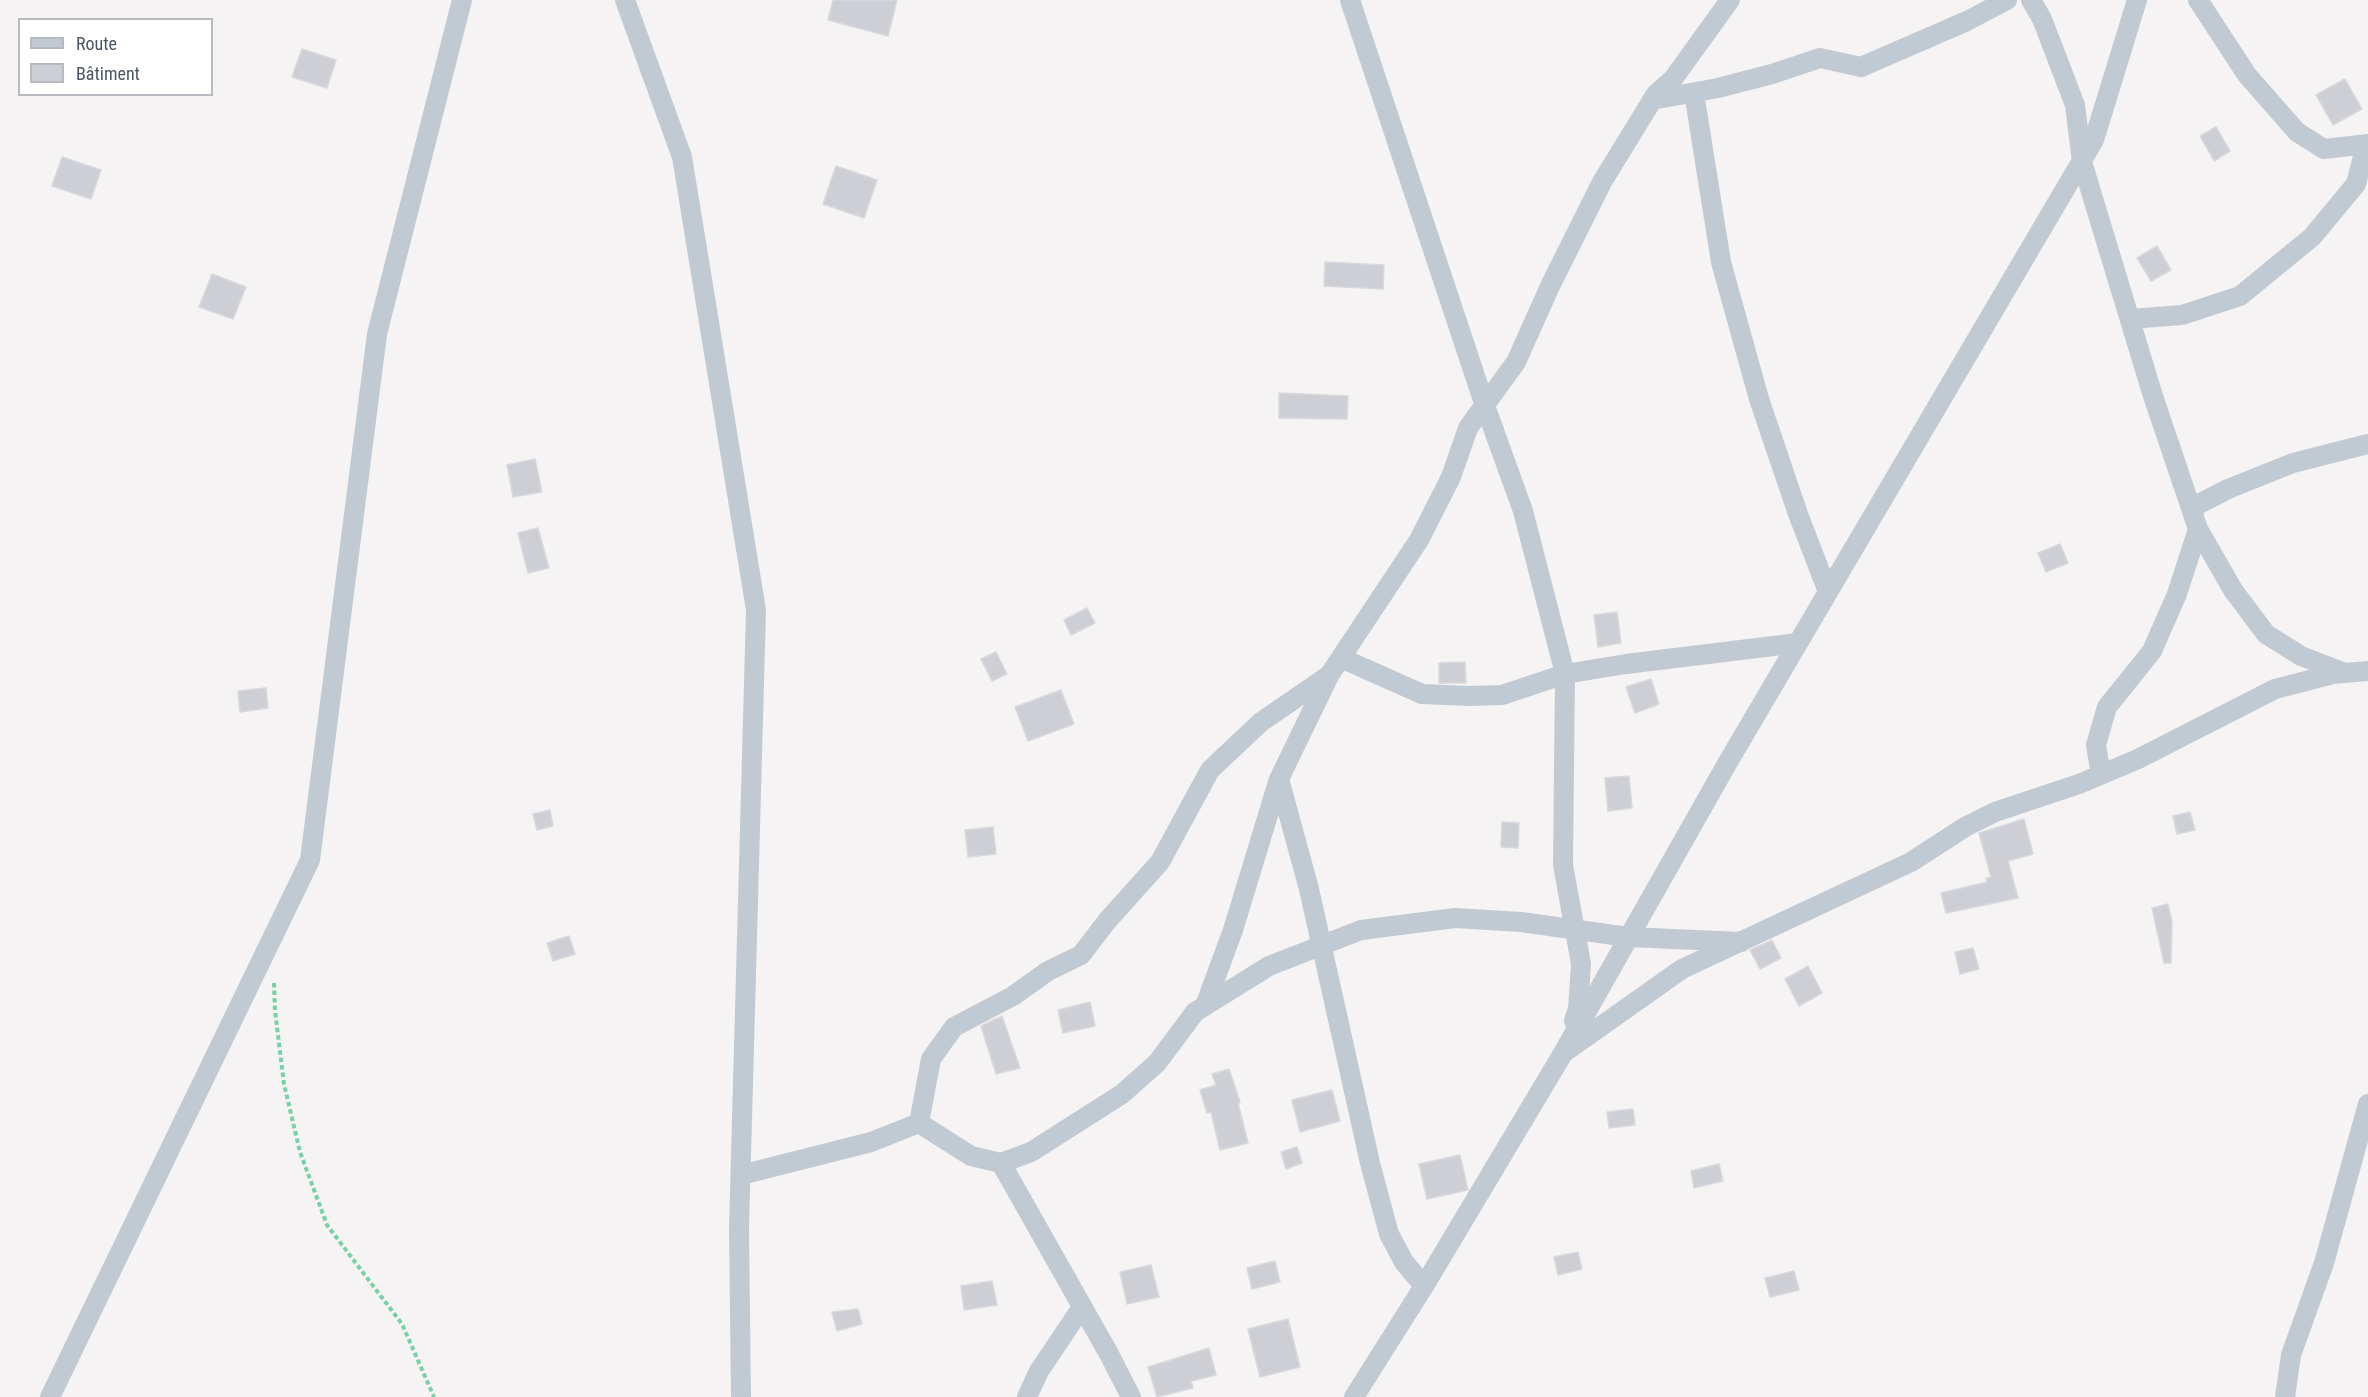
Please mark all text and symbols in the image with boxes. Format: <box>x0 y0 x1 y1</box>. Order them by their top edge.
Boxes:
legend <box>18 18 213 96</box>
text: Route <box>76 33 117 54</box>
text: Bâtiment <box>76 63 140 84</box>

